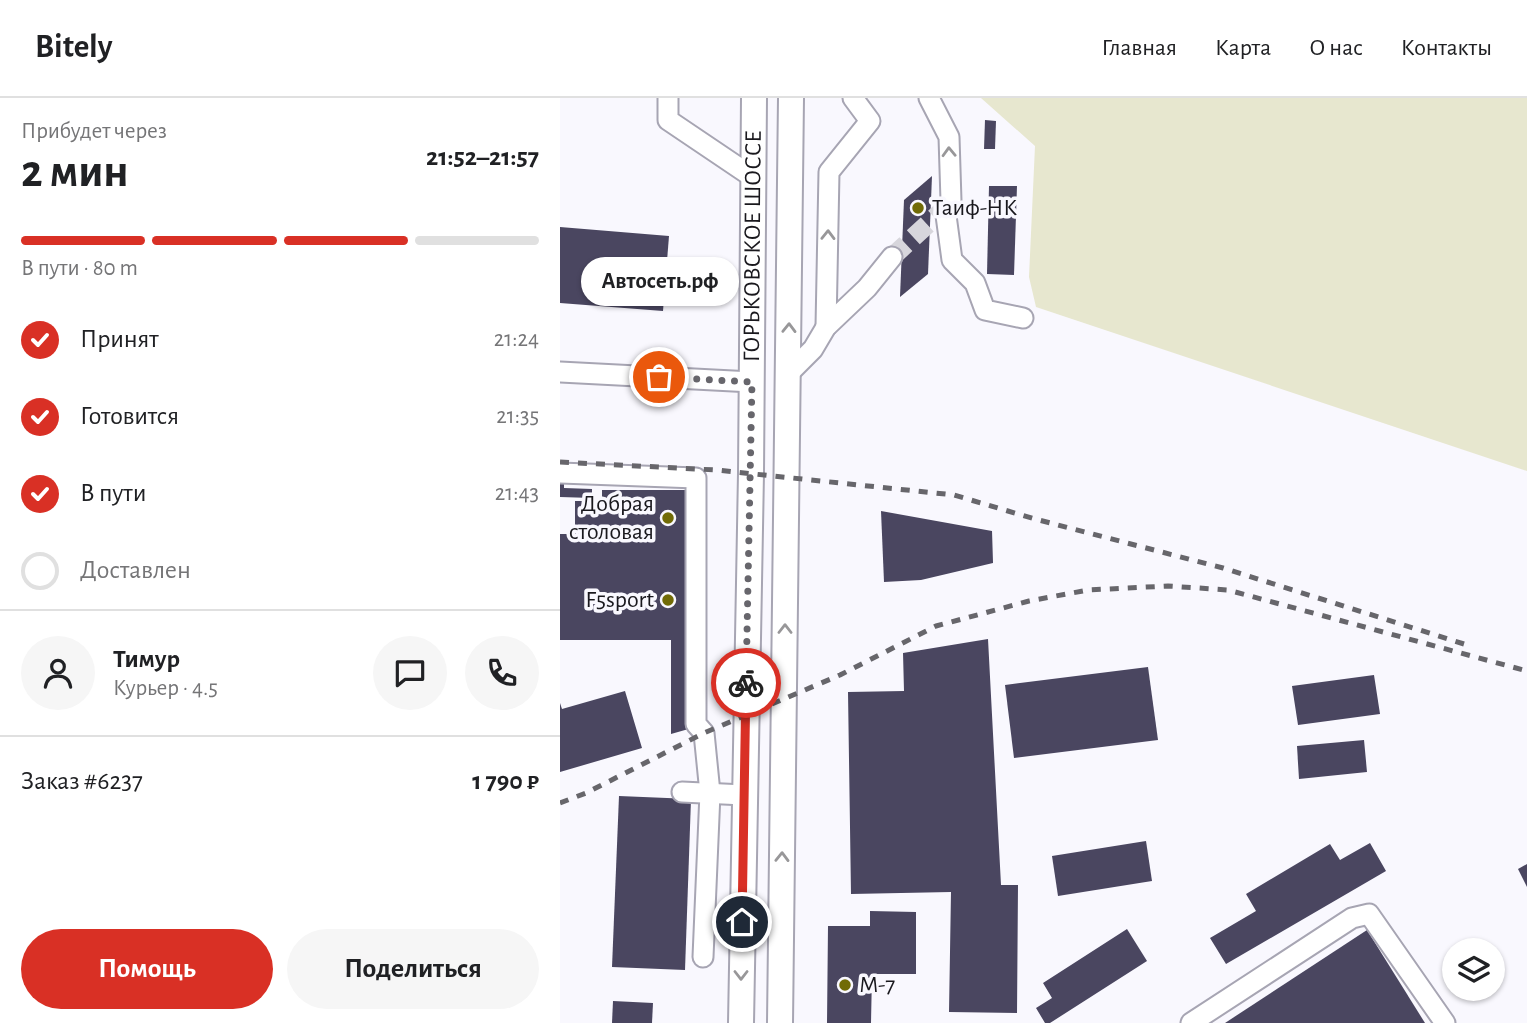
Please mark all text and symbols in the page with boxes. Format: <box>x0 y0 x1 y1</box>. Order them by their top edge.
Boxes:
text: Bitely <box>35 31 113 64</box>
text: Главная <box>1102 36 1177 60</box>
text: Карта <box>1215 36 1271 60</box>
text: О нас <box>1309 36 1363 60</box>
text: Контакты <box>1401 36 1492 60</box>
text: Прибудет через <box>21 120 167 143</box>
street label: ГОРЬКОВСКОЕ ШОССЕ <box>740 130 766 362</box>
text: 21:52–21:57 <box>426 144 539 170</box>
one-way arrow <box>942 146 957 157</box>
text: 2 мин <box>21 149 129 195</box>
place label: Таиф-НК <box>932 196 1017 220</box>
marker: Таиф-НК <box>910 200 926 216</box>
one-way arrow <box>820 229 835 240</box>
text: В пути · 80 m <box>21 257 138 280</box>
callout: Автосеть.рф <box>580 258 738 307</box>
text: Автосеть.рф <box>602 270 718 293</box>
icon: check <box>21 321 59 359</box>
one-way arrow <box>781 323 797 333</box>
text: Принят <box>80 326 159 352</box>
text: 21:24 <box>494 328 539 351</box>
pin <box>629 347 689 407</box>
icon: bag <box>640 358 678 396</box>
icon: check <box>21 398 59 436</box>
text: Готовится <box>80 403 179 429</box>
text: 21:35 <box>496 405 539 428</box>
icon: check <box>21 475 59 513</box>
text: В пути <box>80 480 146 506</box>
text: 21:43 <box>495 482 539 505</box>
place label: Добрая столовая <box>569 492 654 544</box>
marker: Добрая столовая <box>660 510 676 526</box>
text: Доставлен <box>80 557 191 583</box>
place label: F5sport <box>586 588 654 612</box>
marker: F5sport <box>660 592 676 608</box>
one-way arrow <box>778 624 793 635</box>
button: person <box>21 636 95 710</box>
button: chat <box>373 636 447 710</box>
button: phone <box>465 636 539 710</box>
text: Тимур <box>113 646 180 672</box>
courier <box>711 648 781 718</box>
icon: bike <box>727 664 765 702</box>
text: Курьер · 4.5 <box>113 677 218 700</box>
text: Заказ #6237 <box>21 768 143 794</box>
text: 1 790 ₽ <box>472 768 539 794</box>
one-way arrow <box>775 851 790 862</box>
pin <box>712 892 772 952</box>
icon: home <box>723 903 761 941</box>
button: Помощь <box>21 929 273 1009</box>
button: Поделиться <box>287 929 539 1009</box>
map controls <box>1442 938 1505 1001</box>
button: layers <box>1442 938 1505 1001</box>
one-way arrow <box>733 970 749 980</box>
place label: М-7 <box>859 973 895 997</box>
marker: М-7 <box>837 977 853 993</box>

